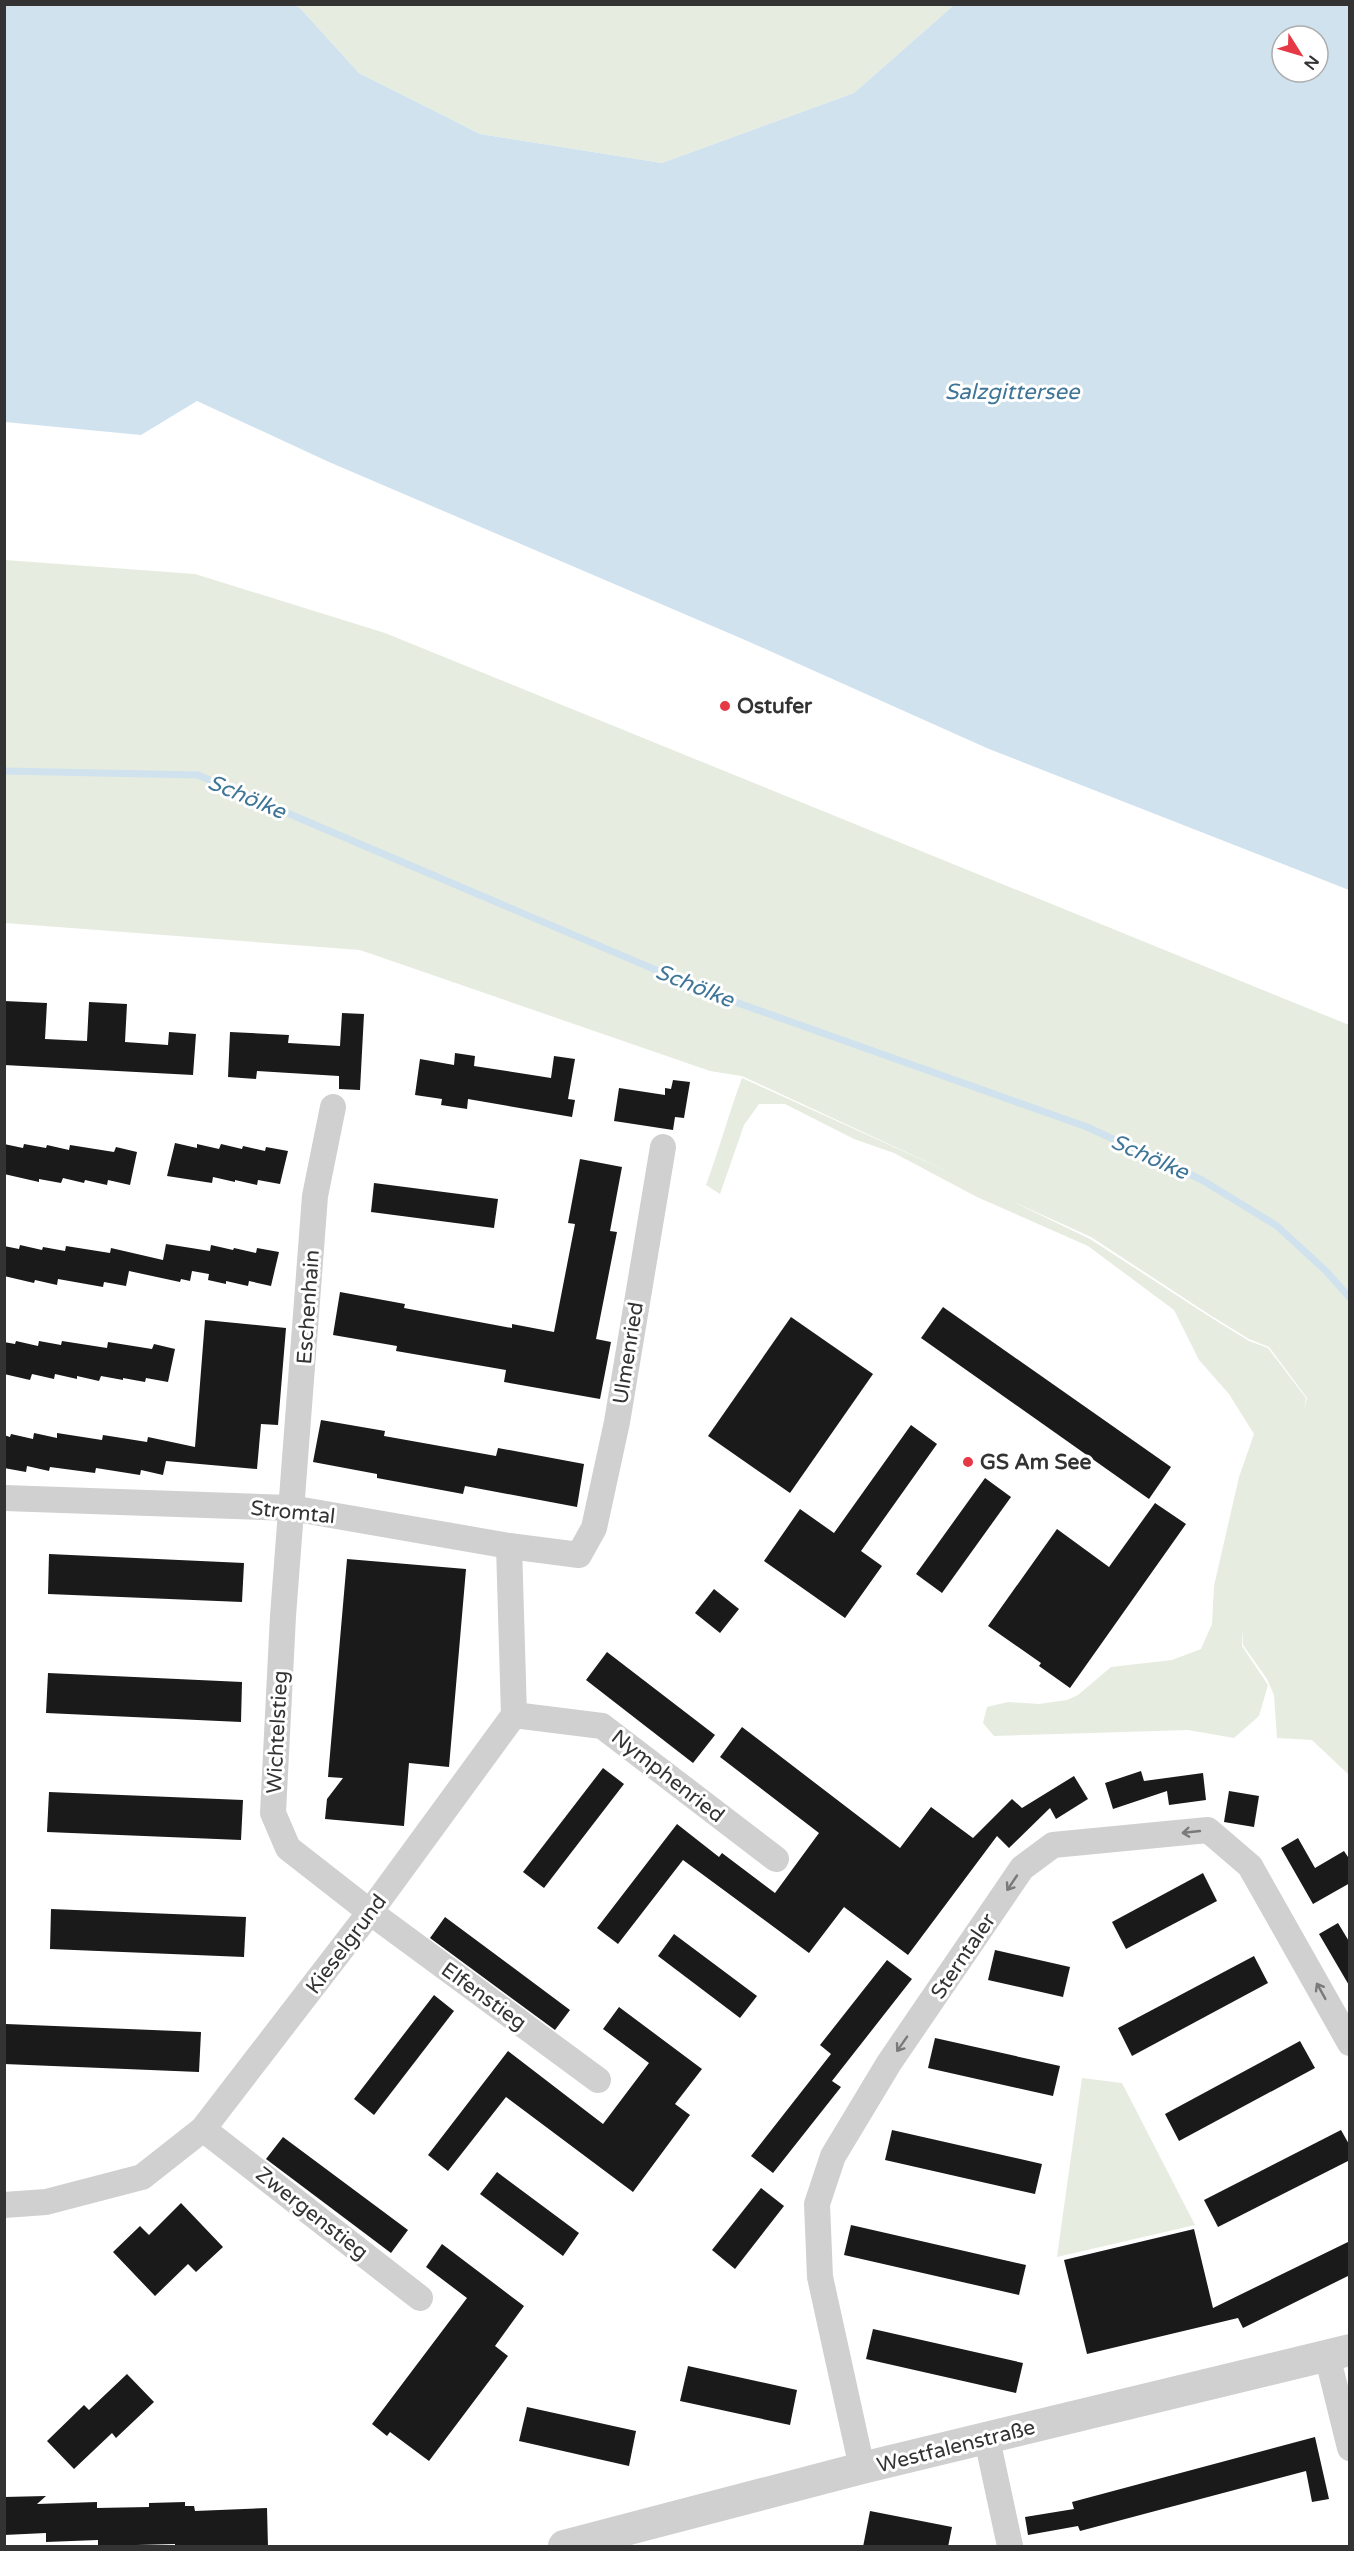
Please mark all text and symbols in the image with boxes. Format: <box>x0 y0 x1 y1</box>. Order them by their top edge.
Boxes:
north arrow <box>1270 24 1330 84</box>
text: N <box>1299 51 1323 74</box>
water label: Salzgittersee <box>945 379 1081 405</box>
place label: Ostufer <box>737 694 813 719</box>
marker: Ostufer <box>718 699 732 713</box>
water label: Schölke <box>204 769 291 825</box>
water label: Schölke <box>652 959 739 1014</box>
water label: Schölke <box>1107 1128 1194 1186</box>
street label: Eschenhain <box>292 1249 325 1365</box>
street label: Ulmenried <box>608 1300 649 1406</box>
place label: GS Am See <box>980 1450 1091 1475</box>
marker: GS Am See <box>961 1455 975 1469</box>
street label: Stromtal <box>249 1496 337 1529</box>
street label: Wichtelstieg <box>262 1670 293 1794</box>
street label: Nymphenried <box>606 1725 729 1828</box>
one-way arrow <box>1182 1827 1202 1838</box>
one-way arrow <box>1006 1874 1018 1890</box>
street label: Kieselgrund <box>301 1889 392 1999</box>
street label: Sterntaler <box>926 1909 1001 2004</box>
street label: Elfenstieg <box>436 1957 531 2036</box>
one-way arrow <box>1315 1983 1327 2000</box>
one-way arrow <box>896 2035 908 2051</box>
street label: Zwergenstieg <box>250 2162 373 2265</box>
street label: Westfalenstraße <box>874 2415 1038 2478</box>

